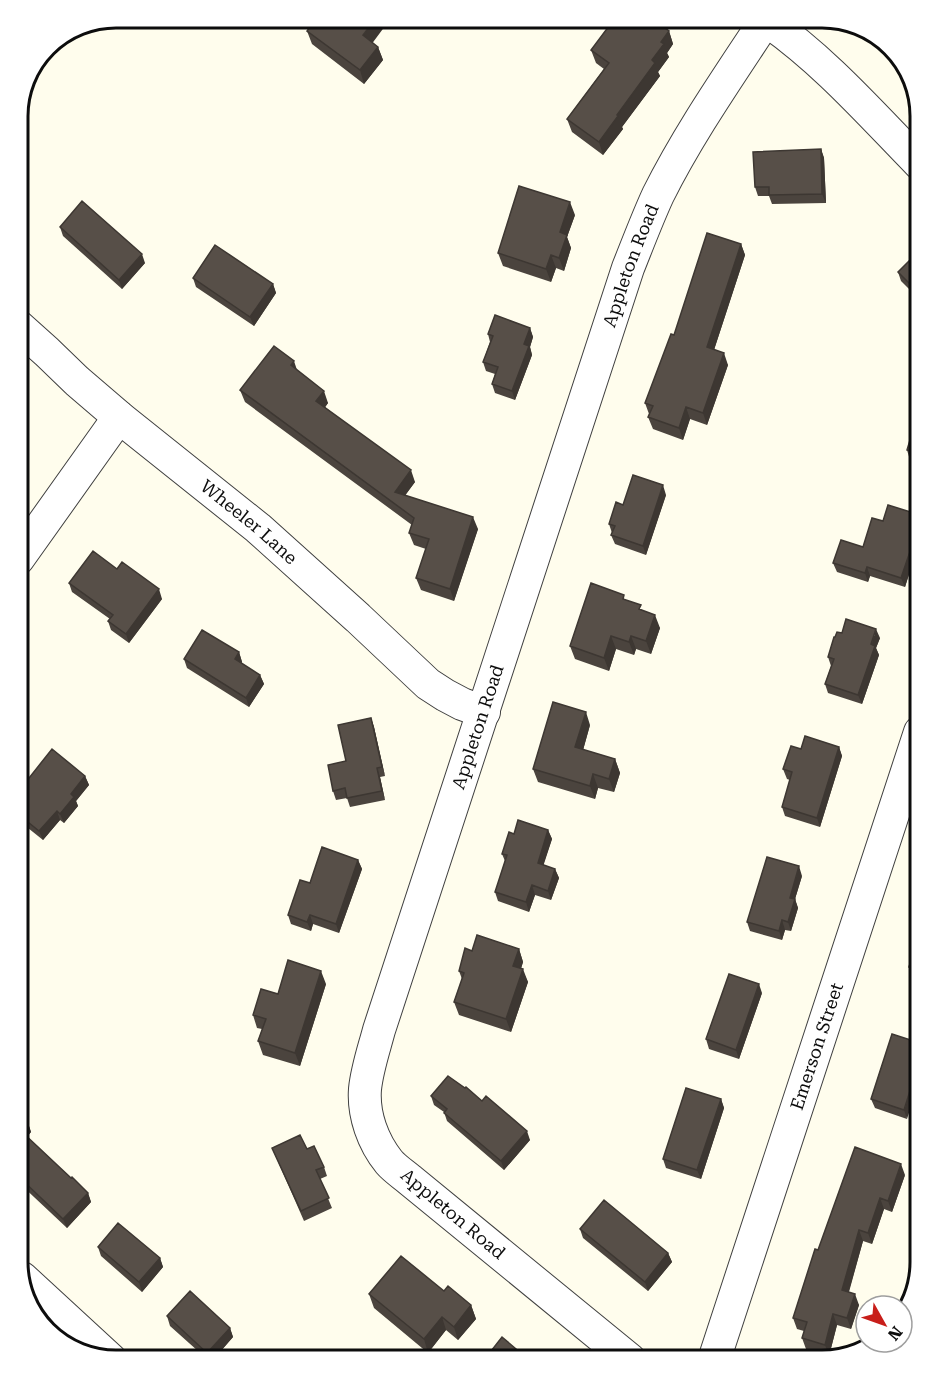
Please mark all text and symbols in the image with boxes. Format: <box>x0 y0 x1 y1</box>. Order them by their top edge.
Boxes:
street label: Appleton Road <box>598 200 663 330</box>
street label: Wheeler Lane <box>196 475 302 568</box>
street label: Appleton Road <box>447 662 508 792</box>
street label: Emerson Street <box>786 980 847 1113</box>
street label: Appleton Road <box>397 1164 510 1264</box>
north arrow <box>854 1294 914 1354</box>
text: N <box>884 1322 906 1344</box>

